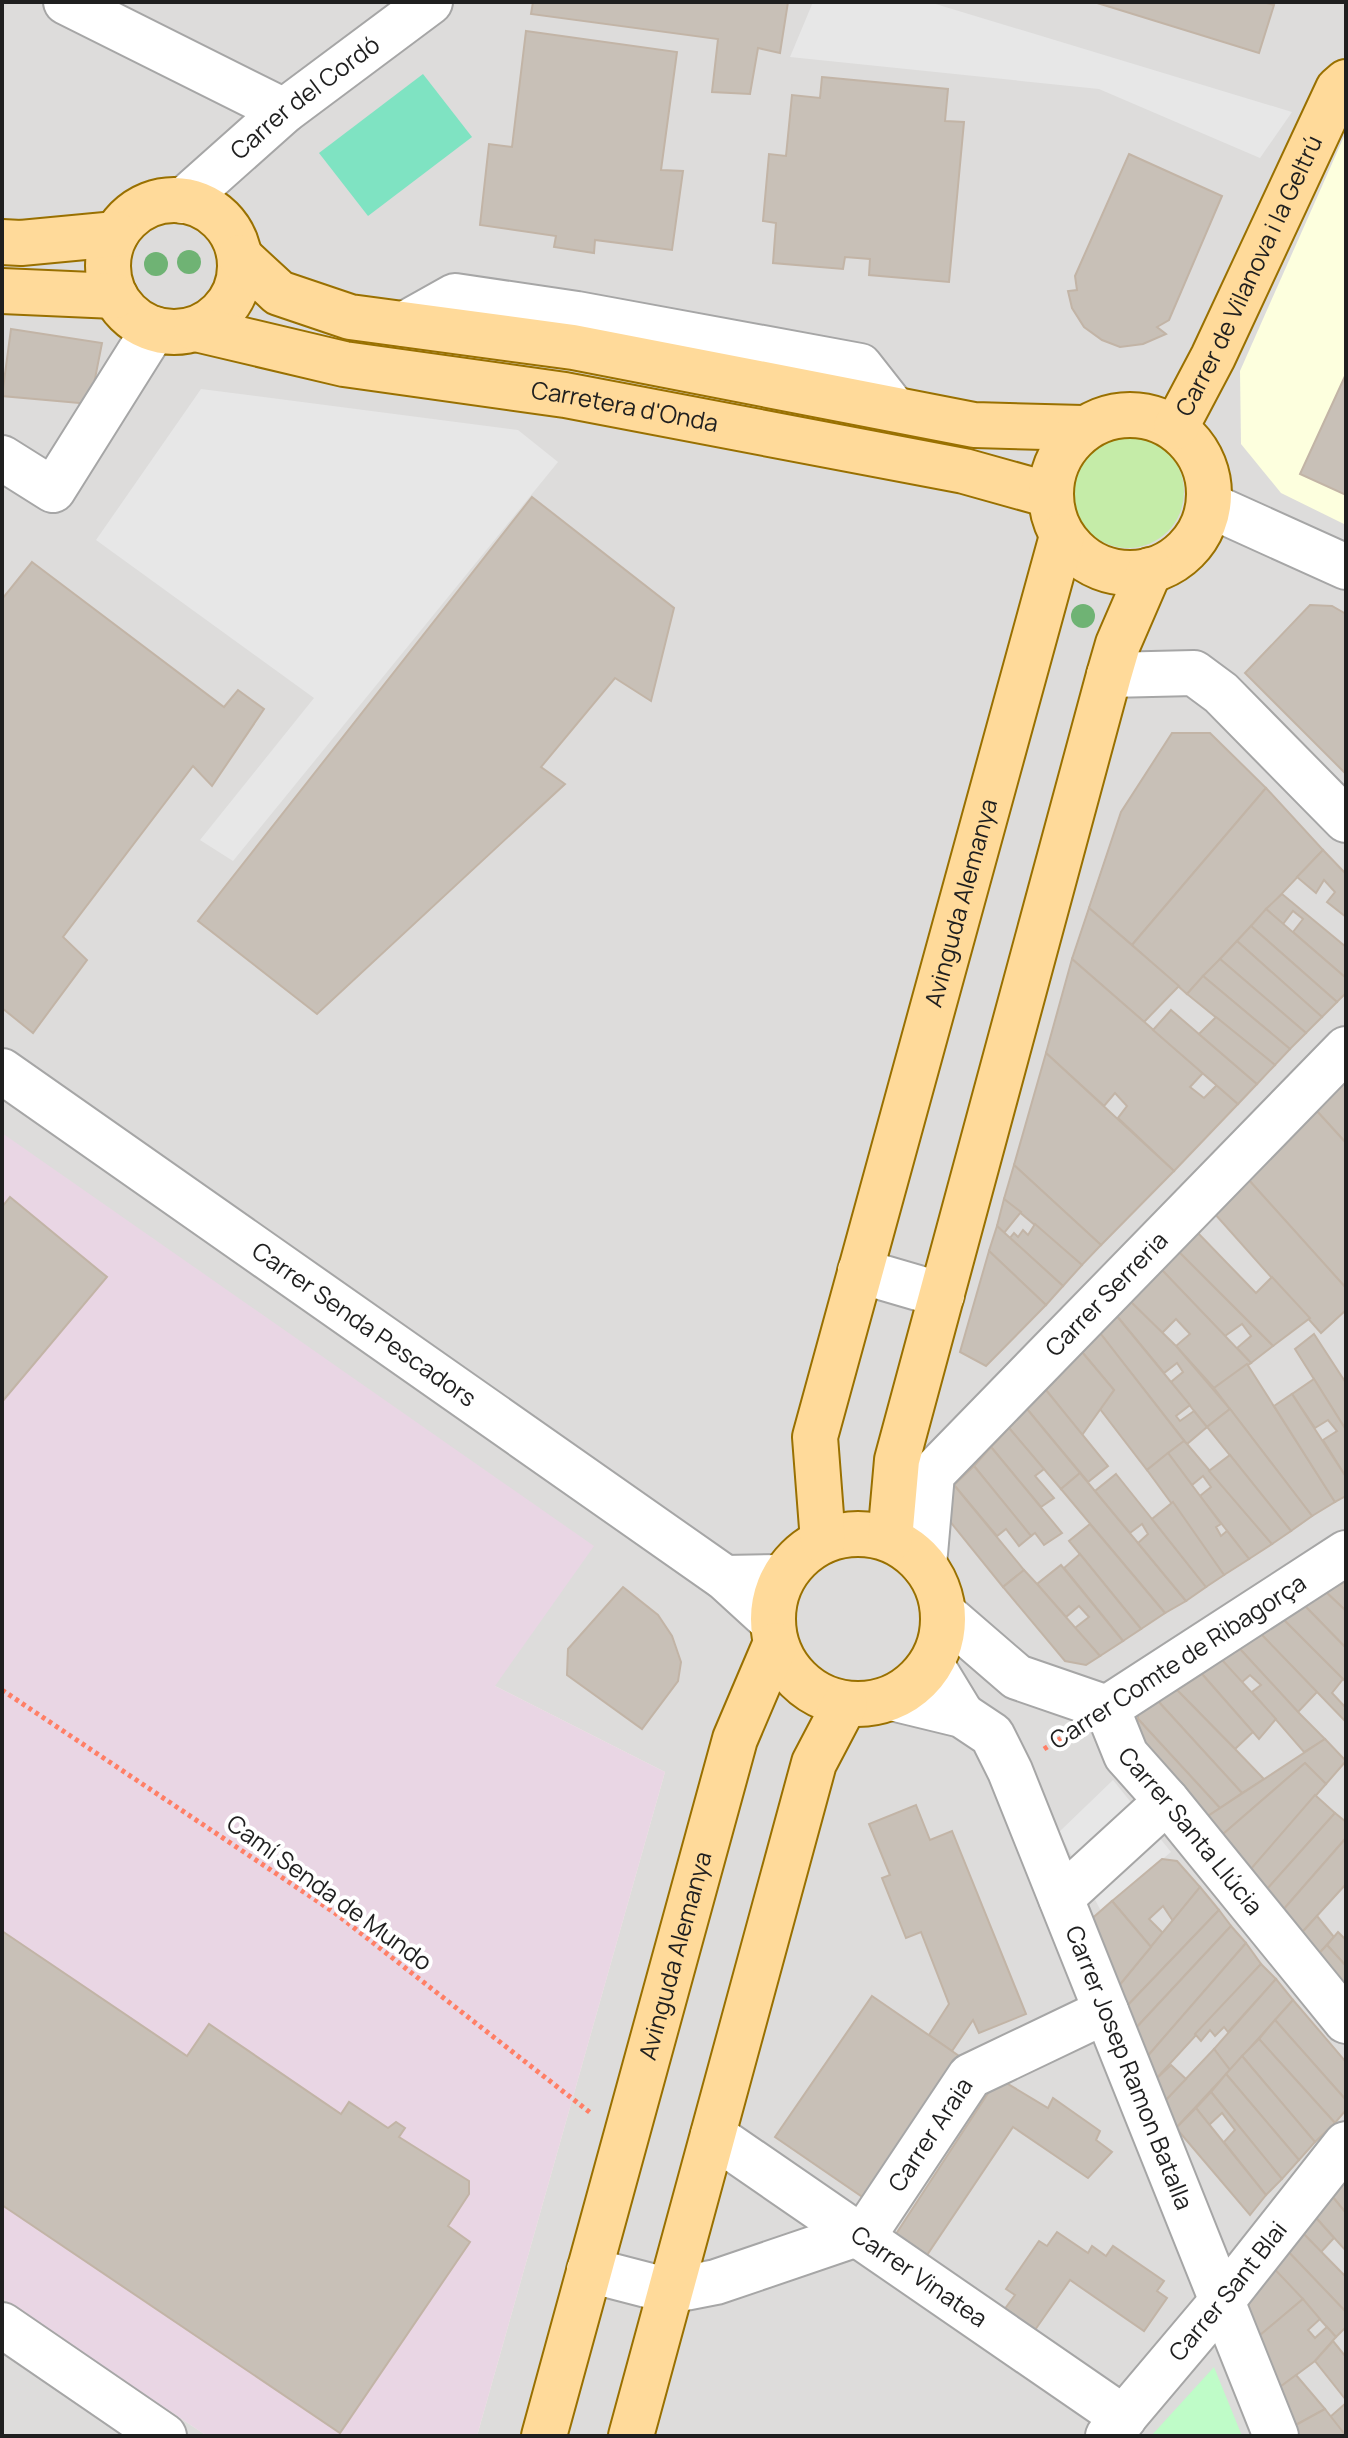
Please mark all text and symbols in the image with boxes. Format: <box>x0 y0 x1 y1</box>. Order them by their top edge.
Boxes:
street label: Carrer del Cordó <box>223 27 386 166</box>
street label: Carrer de Vilanova i la Geltrú <box>1167 130 1329 421</box>
street label: Carretera d'Onda <box>529 372 721 439</box>
street label: Avinguda Alemanya <box>916 795 1004 1011</box>
street label: Carrer Serreria <box>1037 1224 1174 1363</box>
street label: Carrer Senda Pescadors <box>246 1233 484 1414</box>
street label: Carrer Comte de Ribagorça <box>1043 1565 1312 1756</box>
street label: Carrer Santa Llúcia <box>1111 1739 1271 1921</box>
street label: Camí Senda de Mundo <box>221 1806 439 1978</box>
street label: Avinguda Alemanya <box>630 1847 718 2063</box>
street label: Carrer Josep Ramon Batalla <box>1058 1920 1202 2214</box>
street label: Carrer Araia <box>880 2070 980 2198</box>
street label: Carrer Sant Blai <box>1160 2214 1294 2367</box>
street label: Carrer Vinatea <box>845 2217 994 2334</box>

